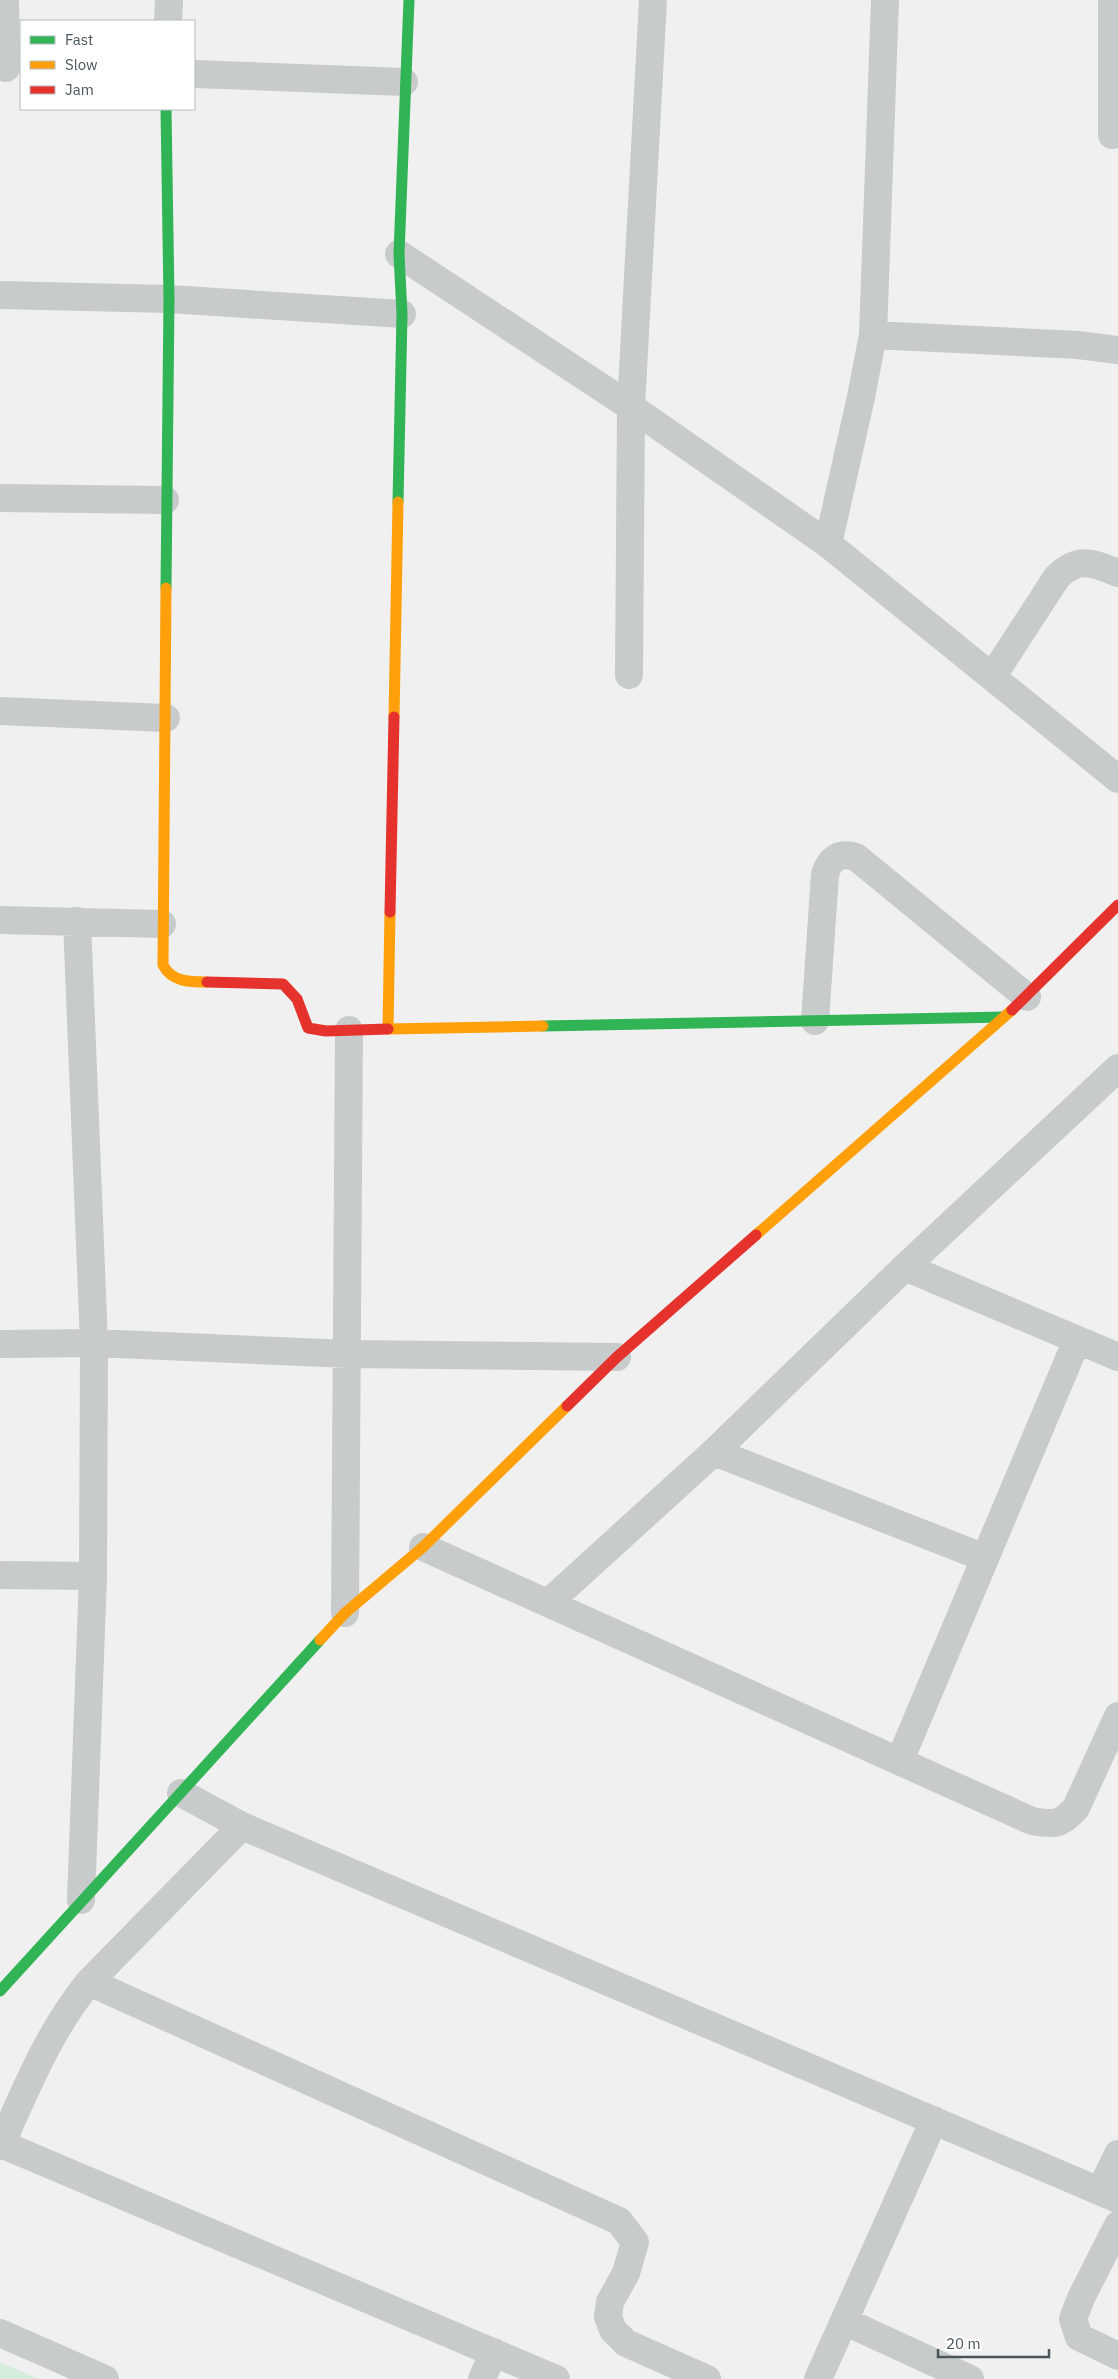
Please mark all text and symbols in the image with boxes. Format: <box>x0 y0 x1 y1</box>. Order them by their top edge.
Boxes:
legend <box>20 20 195 110</box>
text: Fast <box>65 30 93 49</box>
text: Slow <box>65 55 98 74</box>
text: Jam <box>65 80 94 99</box>
scale bar <box>938 2326 1049 2358</box>
text: 20 m <box>946 2334 981 2353</box>

